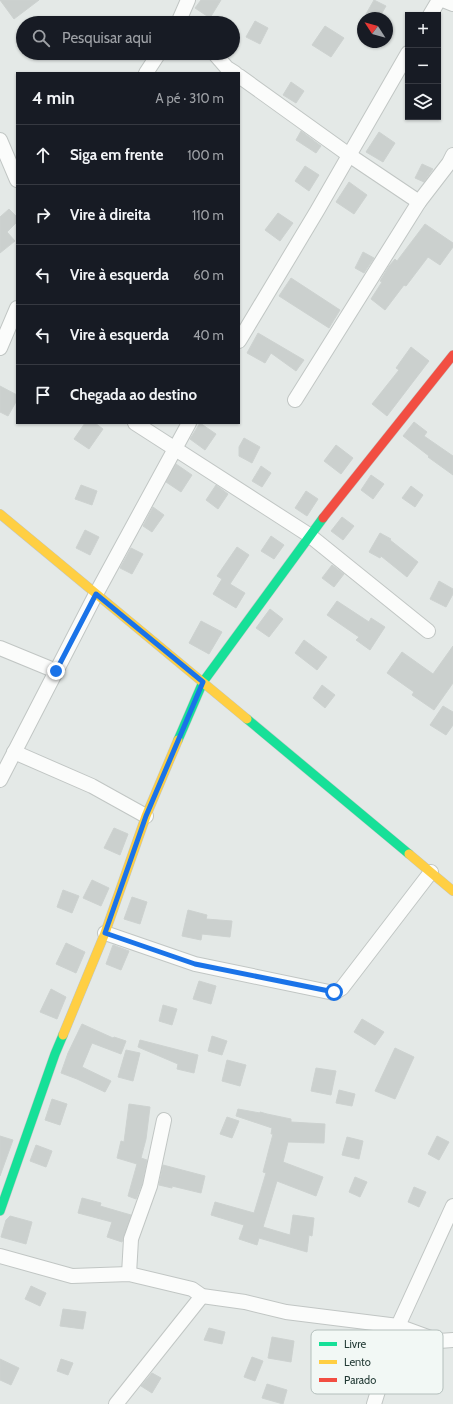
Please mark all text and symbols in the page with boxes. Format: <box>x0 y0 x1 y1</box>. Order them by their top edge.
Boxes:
north arrow <box>357 12 393 48</box>
map controls <box>405 12 441 120</box>
button: + <box>405 12 441 48</box>
search box <box>16 16 240 60</box>
icon: search <box>30 27 52 49</box>
text: Pesquisar aqui <box>62 29 152 47</box>
button: − <box>405 48 441 84</box>
button: layers <box>405 84 441 120</box>
text: 4 min <box>32 88 75 108</box>
text: A pé · 310 m <box>156 90 224 106</box>
icon: ahead <box>32 144 54 166</box>
text: Siga em frente <box>70 146 163 164</box>
text: 100 m <box>187 147 224 163</box>
icon: right <box>32 204 54 226</box>
text: Vire à direita <box>70 206 151 224</box>
text: 110 m <box>192 207 224 223</box>
icon: left <box>32 264 54 286</box>
text: Vire à esquerda <box>70 266 169 284</box>
text: 60 m <box>193 267 224 283</box>
icon: left <box>32 324 54 346</box>
text: Vire à esquerda <box>70 326 169 344</box>
text: 40 m <box>193 327 224 343</box>
icon: arrive <box>32 384 54 406</box>
text: Chegada ao destino <box>70 386 197 404</box>
route end <box>47 662 65 680</box>
route start <box>325 983 343 1001</box>
legend <box>311 1330 443 1394</box>
text: Livre <box>344 1337 367 1351</box>
text: Lento <box>344 1355 371 1369</box>
text: Parado <box>344 1373 376 1387</box>

